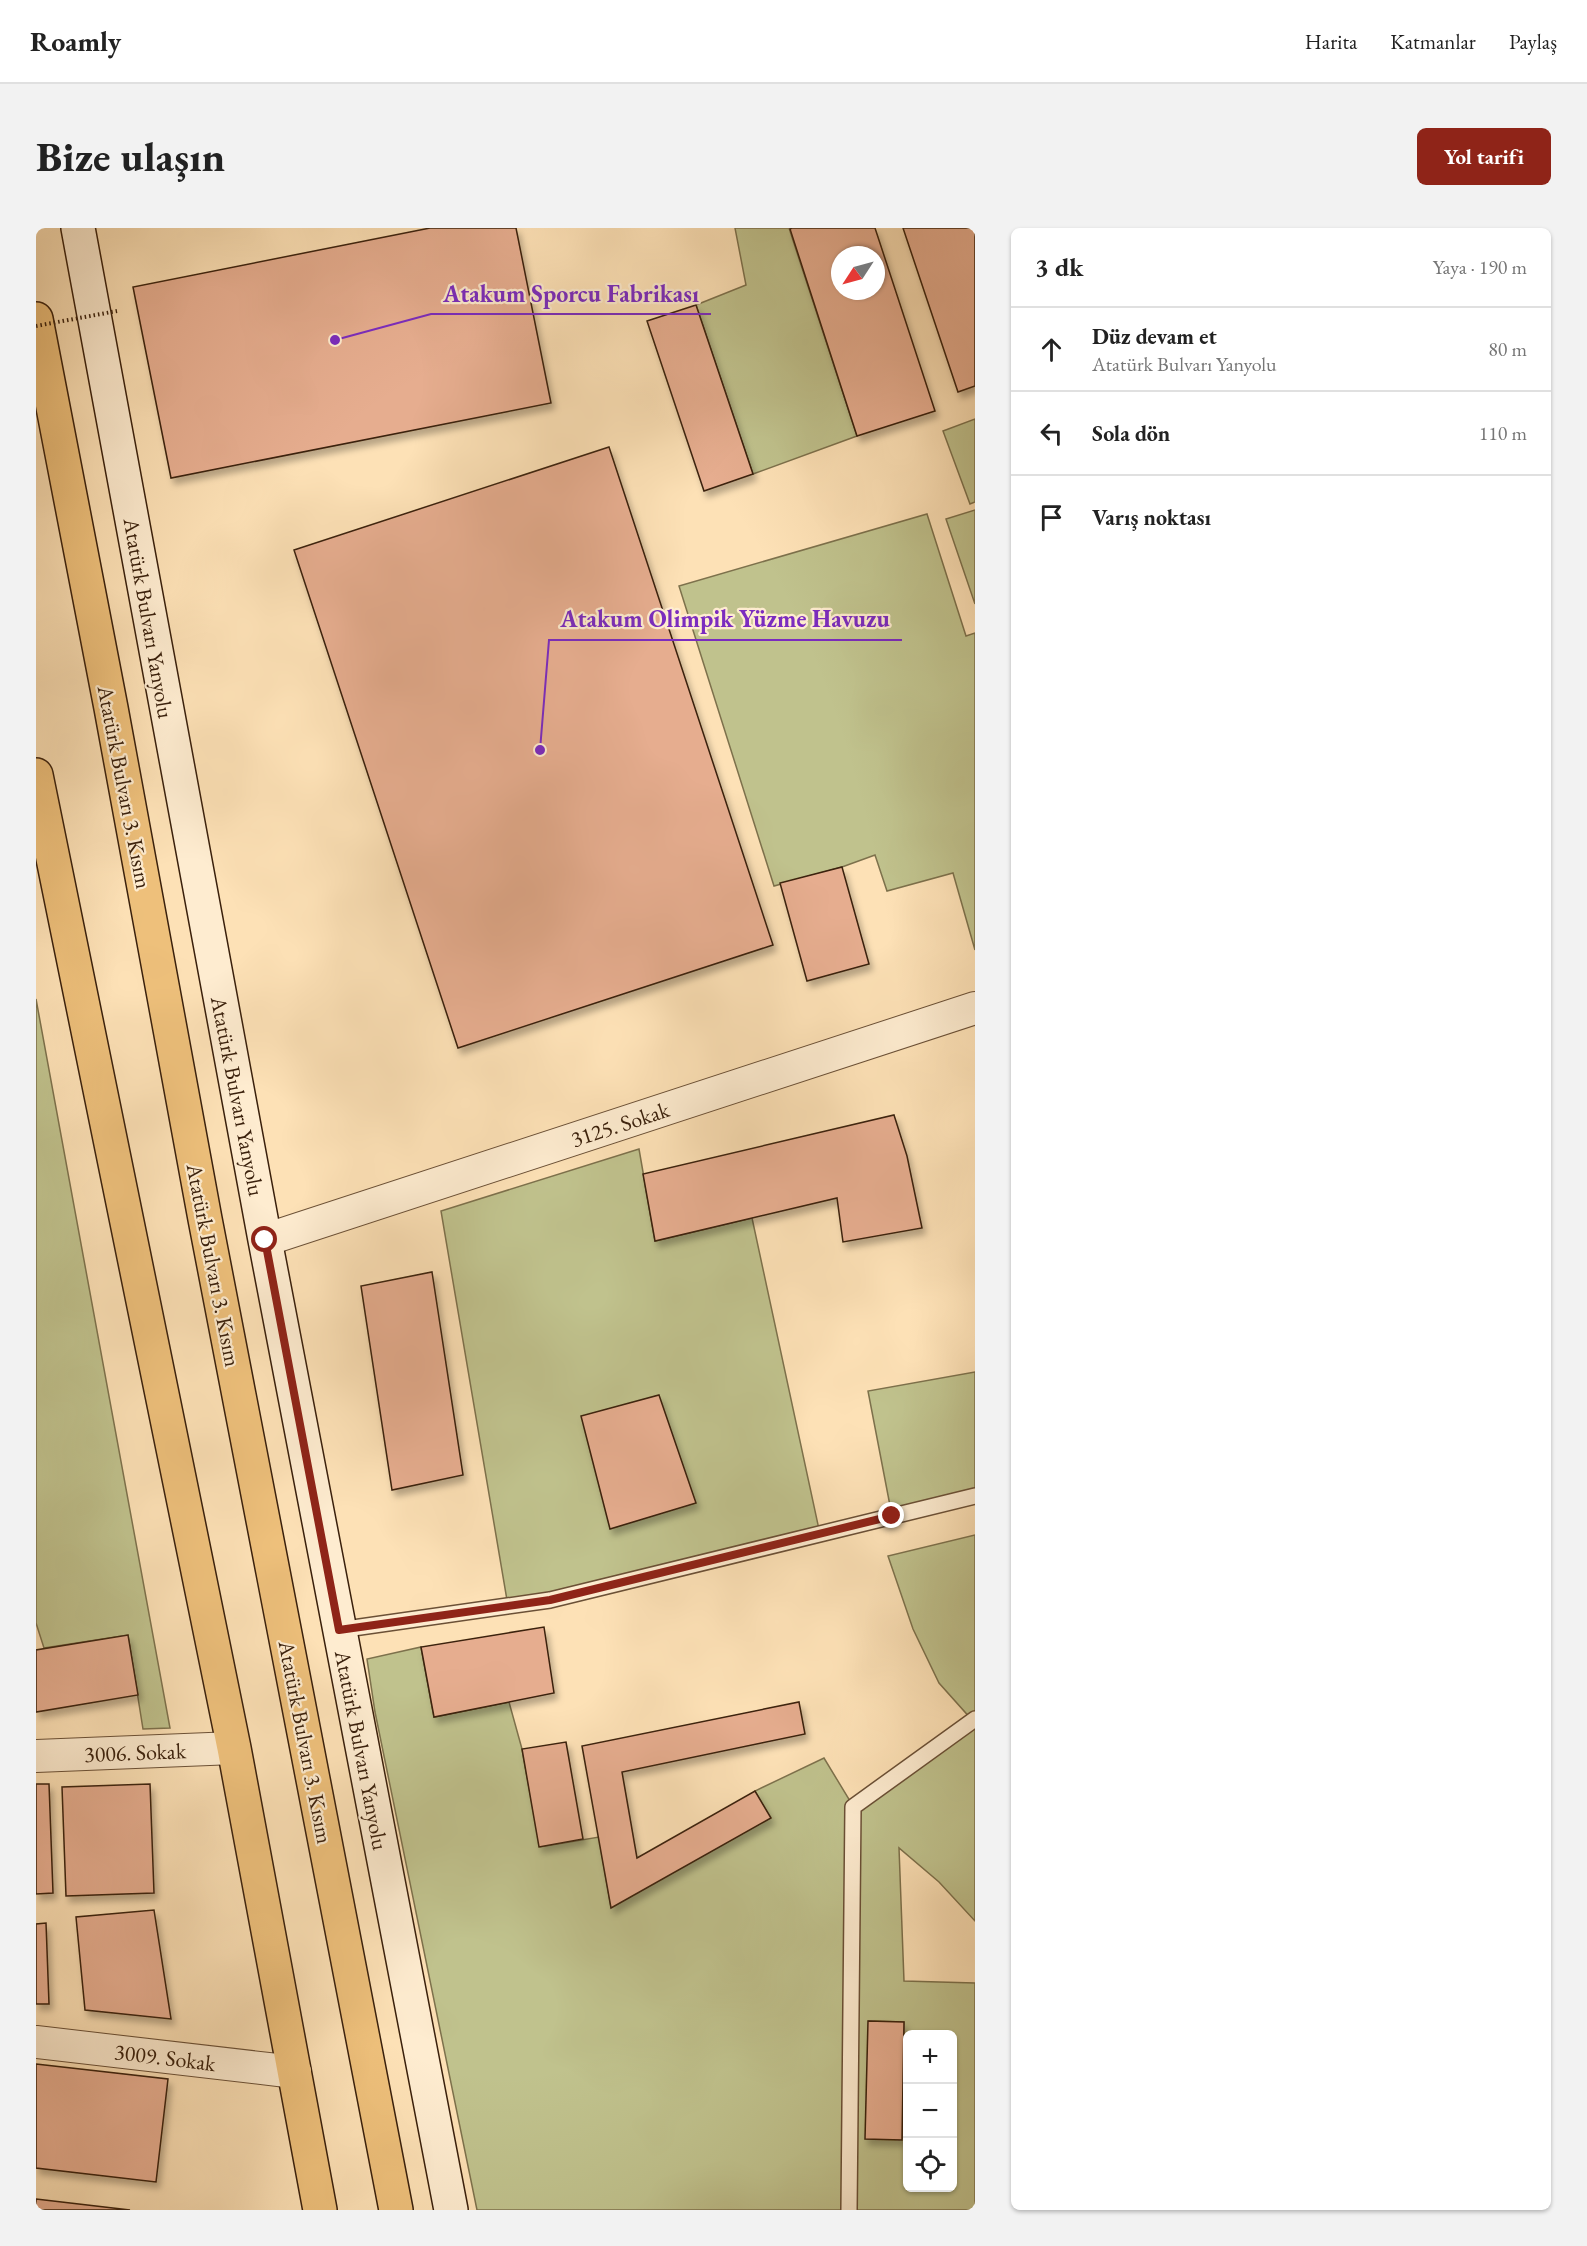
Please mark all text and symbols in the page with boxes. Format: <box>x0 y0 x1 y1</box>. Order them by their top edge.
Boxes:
text: Roamly <box>30 23 121 59</box>
text: Harita <box>1305 28 1357 55</box>
text: Katmanlar <box>1390 28 1476 55</box>
text: Paylaş <box>1509 28 1557 55</box>
button: Yol tarifi <box>1417 128 1551 185</box>
text: Bize ulaşın <box>36 129 225 184</box>
north arrow <box>831 246 885 300</box>
text: 3 dk <box>1035 250 1084 284</box>
text: Yaya · 190 m <box>1433 254 1527 280</box>
callout: Atakum Sporcu Fabrikası <box>431 272 711 314</box>
text: Atakum Sporcu Fabrikası <box>442 278 699 309</box>
text: Düz devam et <box>1092 322 1217 351</box>
icon: ahead <box>1035 333 1068 366</box>
text: 80 m <box>1488 336 1527 362</box>
text: Atatürk Bulvarı Yanyolu <box>1092 351 1277 377</box>
icon: left <box>1035 417 1068 450</box>
text: Sola dön <box>1092 419 1170 448</box>
text: 110 m <box>1479 420 1527 446</box>
icon: arrive <box>1035 501 1068 534</box>
text: Varış noktası <box>1092 503 1211 532</box>
street label: Atatürk Bulvarı Yanyolu <box>116 515 180 721</box>
callout: Atakum Olimpik Yüzme Havuzu <box>549 598 902 640</box>
text: Atakum Olimpik Yüzme Havuzu <box>559 603 891 634</box>
street label: Atatürk Bulvarı 3. Kısım <box>90 682 158 891</box>
street label: Atatürk Bulvarı Yanyolu <box>204 993 271 1199</box>
street label: 3125. Sokak <box>567 1095 674 1154</box>
street label: Atatürk Bulvarı 3. Kısım <box>179 1160 247 1369</box>
route start <box>251 1226 277 1252</box>
route end <box>878 1502 904 1528</box>
street label: Atatürk Bulvarı 3. Kısım <box>271 1637 339 1846</box>
street label: Atatürk Bulvarı Yanyolu <box>328 1647 395 1853</box>
street label: 3006. Sokak <box>84 1736 187 1769</box>
map controls <box>903 2030 957 2192</box>
button: + <box>903 2030 957 2084</box>
street label: 3009. Sokak <box>113 2037 218 2078</box>
button: − <box>903 2084 957 2138</box>
button: locate <box>903 2138 957 2192</box>

